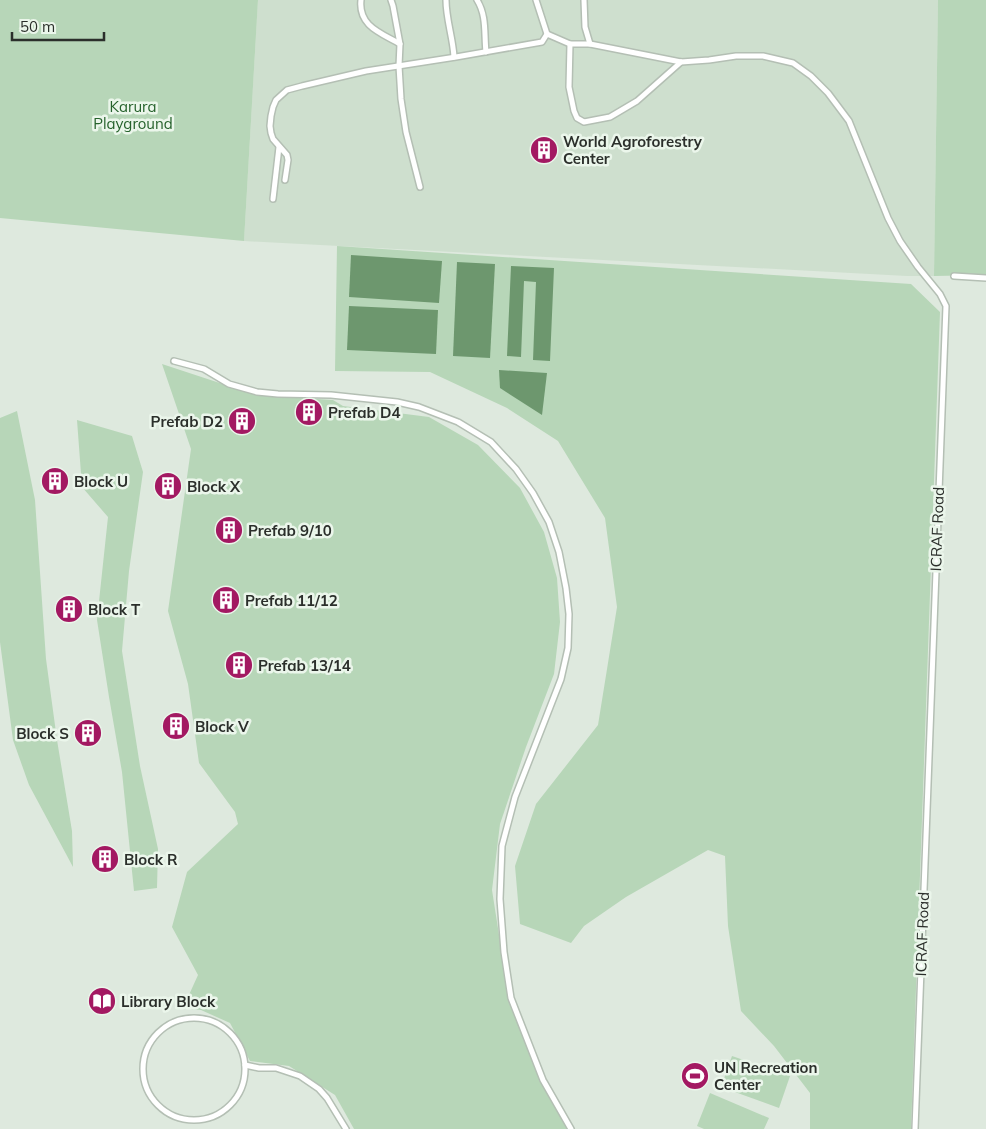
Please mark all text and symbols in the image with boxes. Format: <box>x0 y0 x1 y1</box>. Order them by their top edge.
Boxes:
scale bar <box>12 10 105 42</box>
text: 50 m <box>20 17 55 36</box>
park label: Karura Playground <box>93 97 173 133</box>
place label: World Agroforestry Center <box>563 132 703 168</box>
building icon: World Agroforestry Center <box>529 135 559 165</box>
building icon: Prefab D4 <box>294 397 324 427</box>
place label: Prefab D4 <box>328 403 400 422</box>
building icon: Prefab D2 <box>227 406 257 436</box>
place label: Prefab D2 <box>151 412 223 431</box>
building icon: Block U <box>40 466 70 496</box>
building icon: Block X <box>153 471 183 501</box>
place label: Block U <box>74 472 128 491</box>
place label: Block X <box>187 477 241 496</box>
street label: ICRAF Road <box>926 486 948 572</box>
building icon: Prefab 9/10 <box>214 515 244 545</box>
place label: Prefab 9/10 <box>248 521 332 540</box>
building icon: Prefab 11/12 <box>211 585 241 615</box>
place label: Prefab 11/12 <box>245 591 338 610</box>
building icon: Block T <box>54 594 84 624</box>
place label: Block T <box>88 600 141 619</box>
building icon: Prefab 13/14 <box>224 650 254 680</box>
place label: Prefab 13/14 <box>258 656 351 675</box>
building icon: Block V <box>161 711 191 741</box>
place label: Block V <box>195 717 249 736</box>
building icon: Block S <box>73 718 103 748</box>
place label: Block S <box>16 724 69 743</box>
building icon: Block R <box>90 844 120 874</box>
place label: Block R <box>124 850 178 869</box>
street label: ICRAF Road <box>911 891 933 977</box>
library icon: Library Block <box>87 986 117 1016</box>
place label: Library Block <box>121 992 216 1011</box>
place label: UN Recreation Center <box>714 1058 817 1094</box>
sports icon: UN Recreation Center <box>680 1061 710 1091</box>

